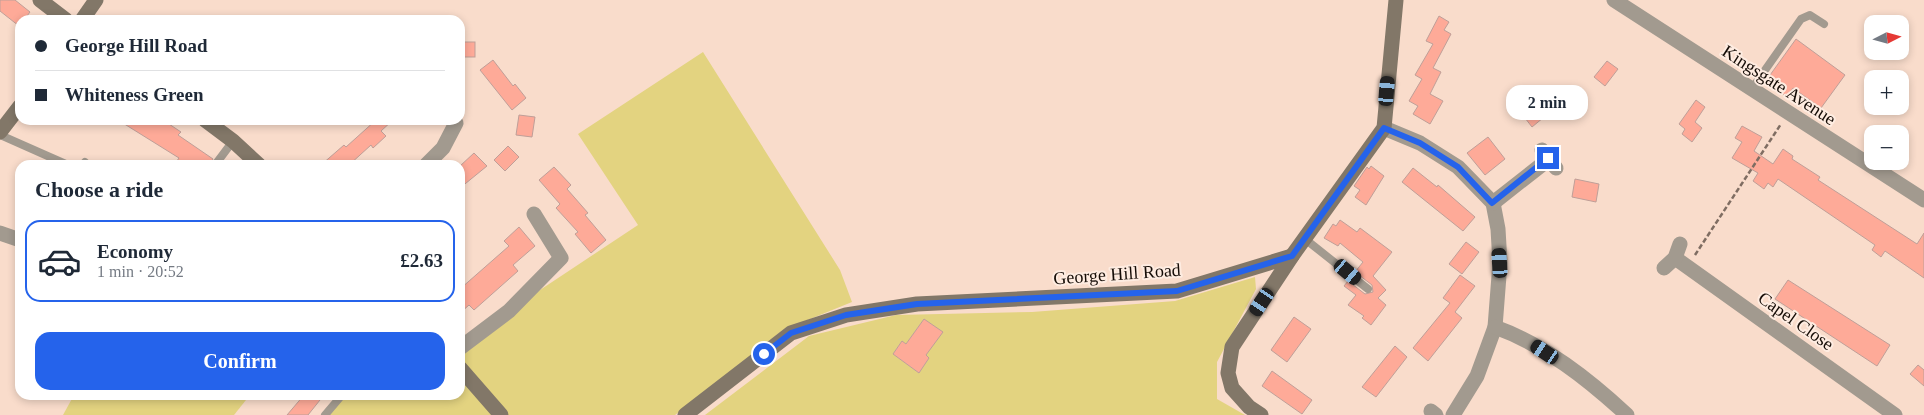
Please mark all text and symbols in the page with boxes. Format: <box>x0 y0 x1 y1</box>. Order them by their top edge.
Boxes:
north arrow <box>1864 15 1909 60</box>
map controls <box>1864 15 1909 170</box>
text: George Hill Road <box>65 35 207 56</box>
street label: Kingsgate Avenue <box>1719 41 1839 129</box>
button: + <box>1864 70 1909 115</box>
car <box>1378 75 1395 107</box>
text: Whiteness Green <box>65 84 203 105</box>
callout: 2 min <box>1507 86 1589 120</box>
text: 2 min <box>1528 94 1566 111</box>
button: − <box>1864 125 1909 170</box>
route end <box>1537 147 1559 169</box>
text: Choose a ride <box>35 177 163 202</box>
icon: car <box>37 239 82 284</box>
text: Economy <box>97 241 173 262</box>
car <box>1491 248 1508 278</box>
text: £2.63 <box>400 250 443 271</box>
car <box>1331 257 1364 287</box>
street label: George Hill Road <box>1053 260 1181 288</box>
text: 1 min · 20:52 <box>97 263 184 280</box>
car <box>1247 285 1276 319</box>
street label: Capel Close <box>1754 288 1838 354</box>
button: Confirm <box>35 332 445 390</box>
car <box>1528 337 1561 367</box>
route start <box>753 343 775 365</box>

